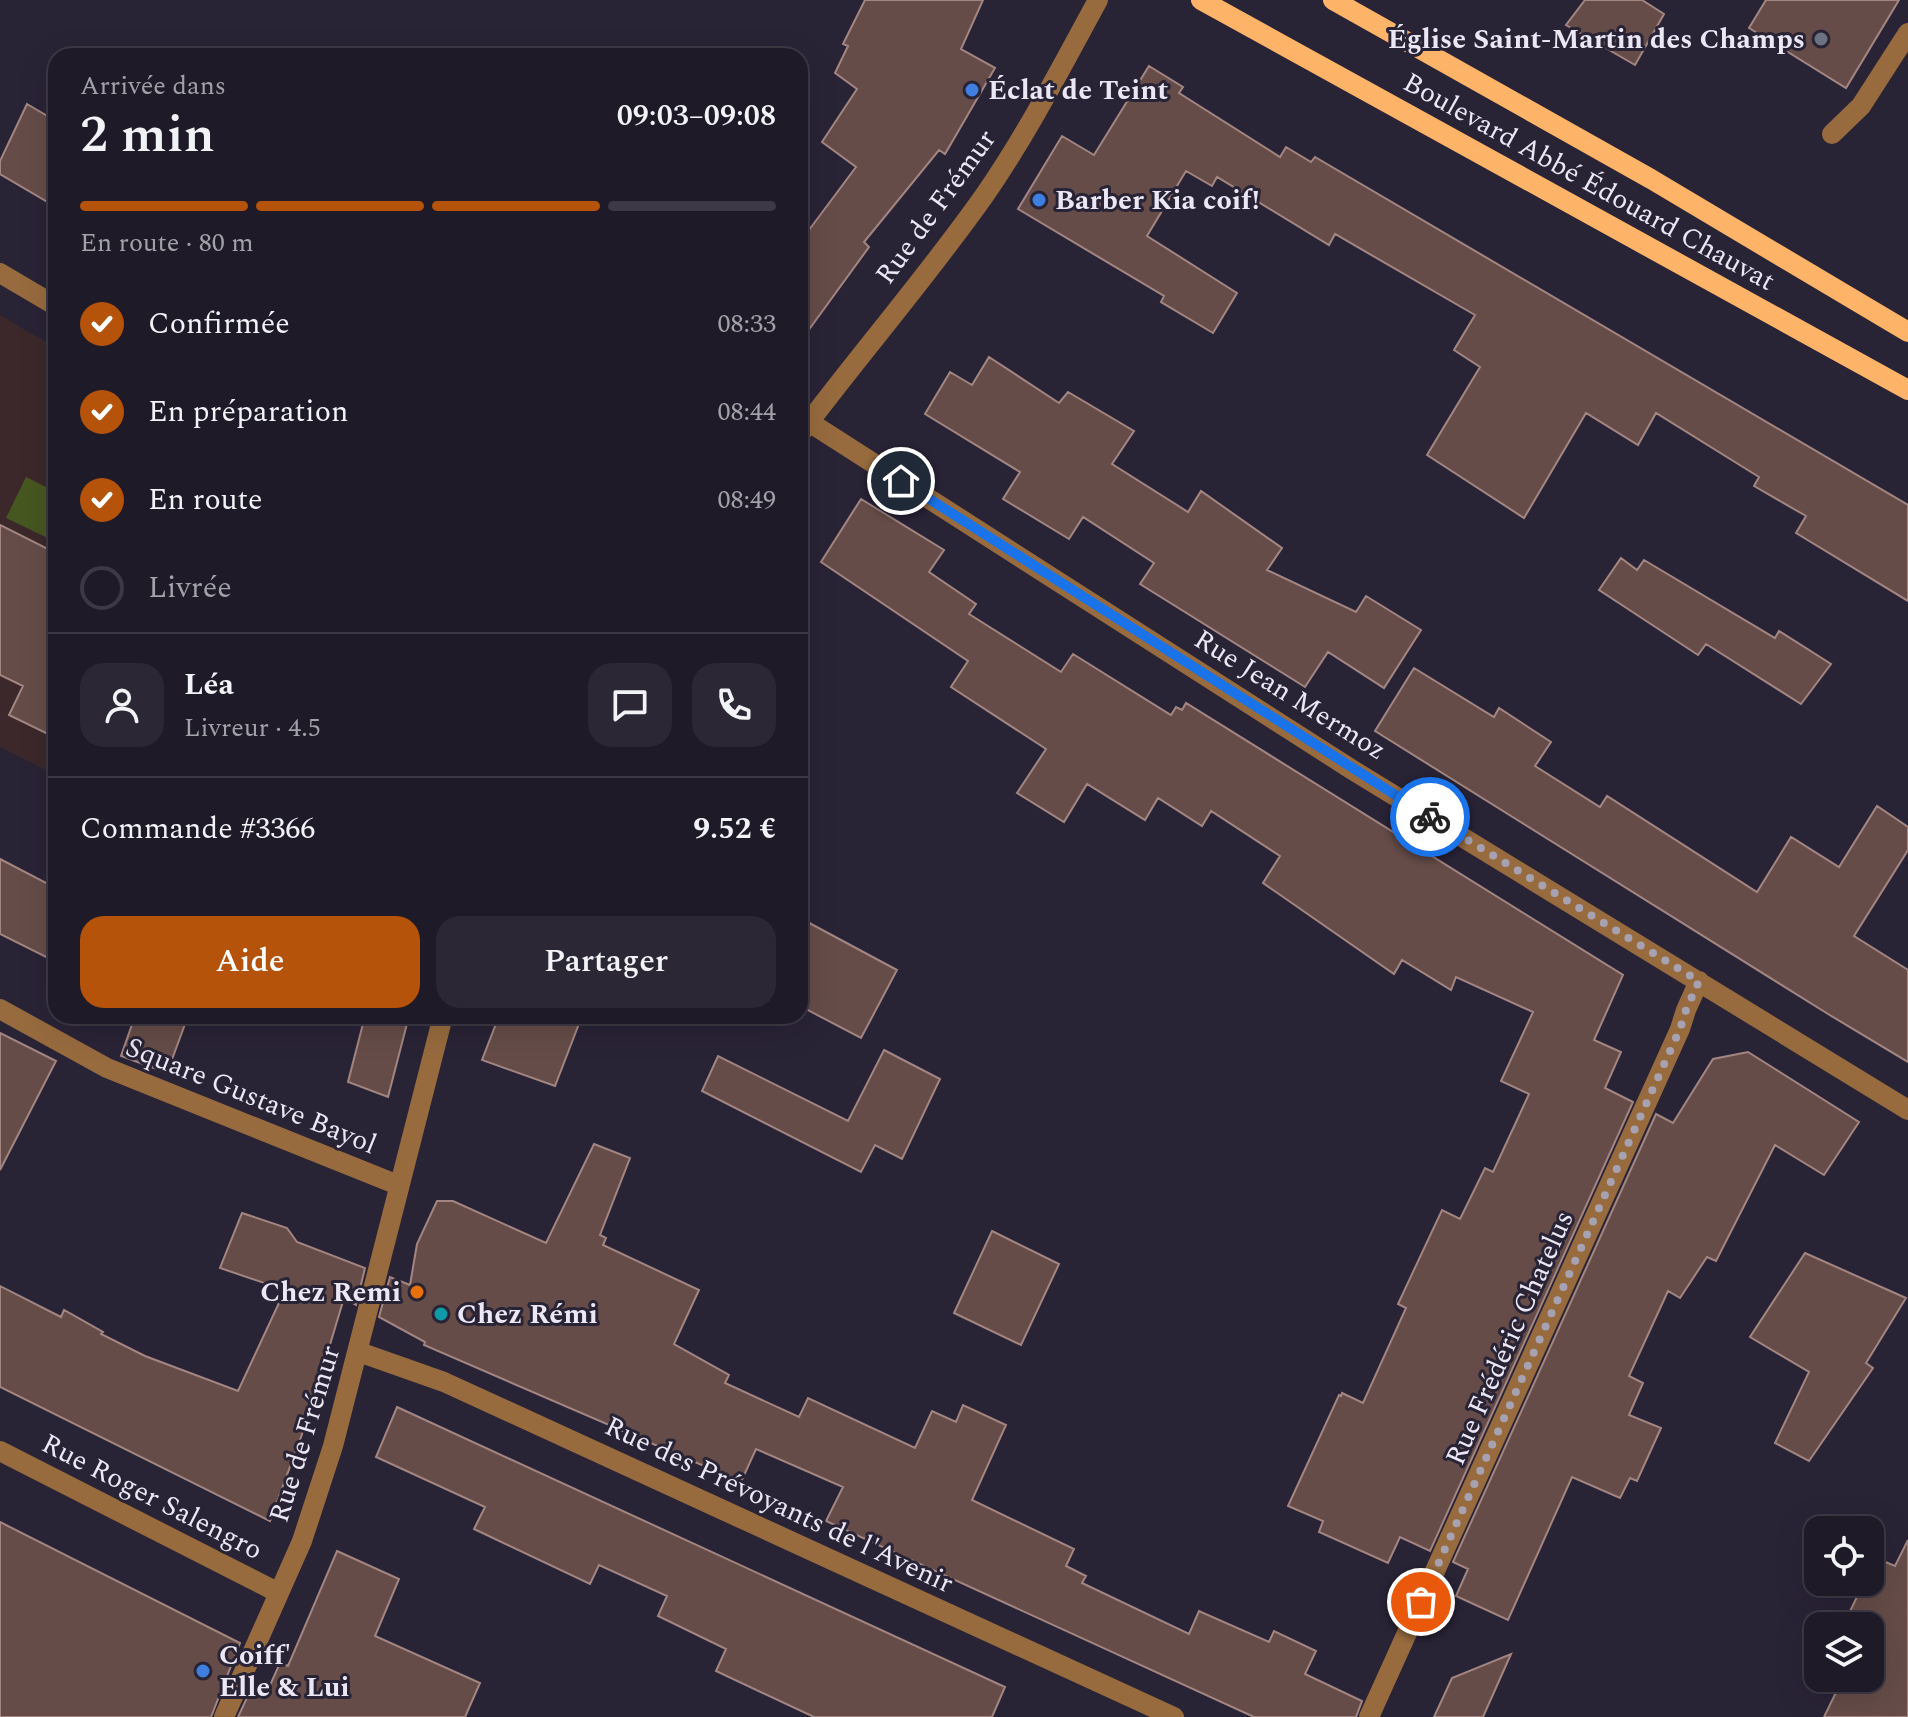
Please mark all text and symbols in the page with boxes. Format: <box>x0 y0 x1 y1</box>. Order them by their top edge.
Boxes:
place label: Église Saint-Martin des Champs <box>1388 18 1805 61</box>
marker: Église Saint-Martin des Champs <box>1812 30 1830 48</box>
street label: Boulevard Abbé Édouard Chauvat <box>1395 61 1783 303</box>
text: Arrivée dans <box>80 66 226 106</box>
place label: Éclat de Teint <box>988 69 1169 112</box>
marker: Éclat de Teint <box>963 81 981 99</box>
text: 09:03–09:08 <box>617 93 776 139</box>
text: 2 min <box>80 96 215 175</box>
street label: Rue de Frémur <box>865 120 1007 294</box>
place label: Barber Kia coif! <box>1055 179 1260 222</box>
marker: Barber Kia coif! <box>1030 191 1048 209</box>
text: En route · 80 m <box>80 223 254 263</box>
text: Confirmée <box>148 301 290 347</box>
icon: check <box>80 302 124 346</box>
text: 08:33 <box>717 304 776 344</box>
text: En préparation <box>148 389 348 435</box>
icon: check <box>80 390 124 434</box>
text: 08:44 <box>717 392 776 432</box>
pin <box>867 447 935 515</box>
icon: home <box>879 459 923 503</box>
text: En route <box>148 477 263 523</box>
icon: check <box>80 478 124 522</box>
text: 08:49 <box>717 480 776 520</box>
text: Livrée <box>148 565 232 611</box>
street label: Rue Jean Mermoz <box>1185 619 1395 771</box>
text: Léa <box>184 662 234 708</box>
button: person <box>80 663 164 747</box>
button: chat <box>588 663 672 747</box>
button: phone <box>692 663 776 747</box>
text: Livreur · 4.5 <box>184 708 321 748</box>
courier <box>1390 777 1470 857</box>
icon: bike <box>1408 795 1452 839</box>
text: Commande #3366 <box>80 806 315 852</box>
text: 9.52 € <box>693 806 776 852</box>
button: Aide <box>80 916 420 1008</box>
button: Partager <box>436 916 776 1008</box>
street label: Square Gustave Bayol <box>119 1026 383 1166</box>
street label: Rue Frédéric Chatelus <box>1434 1204 1586 1472</box>
place label: Chez Remi <box>260 1271 401 1314</box>
marker: Chez Remi <box>408 1283 426 1301</box>
place label: Chez Rémi <box>457 1293 598 1336</box>
marker: Chez Rémi <box>432 1305 450 1323</box>
street label: Rue de Frémur <box>258 1340 352 1528</box>
street label: Rue des Prévoyants de l'Avenir <box>597 1405 961 1605</box>
street label: Rue Roger Salengro <box>34 1423 270 1571</box>
map controls <box>1804 1516 1884 1692</box>
button: locate <box>1804 1516 1884 1596</box>
pin <box>1387 1568 1455 1636</box>
icon: bag <box>1399 1580 1443 1624</box>
button: layers <box>1804 1612 1884 1692</box>
place label: Coiff' Elle & Lui <box>219 1634 350 1709</box>
marker: Coiff' Elle & Lui <box>194 1662 212 1680</box>

